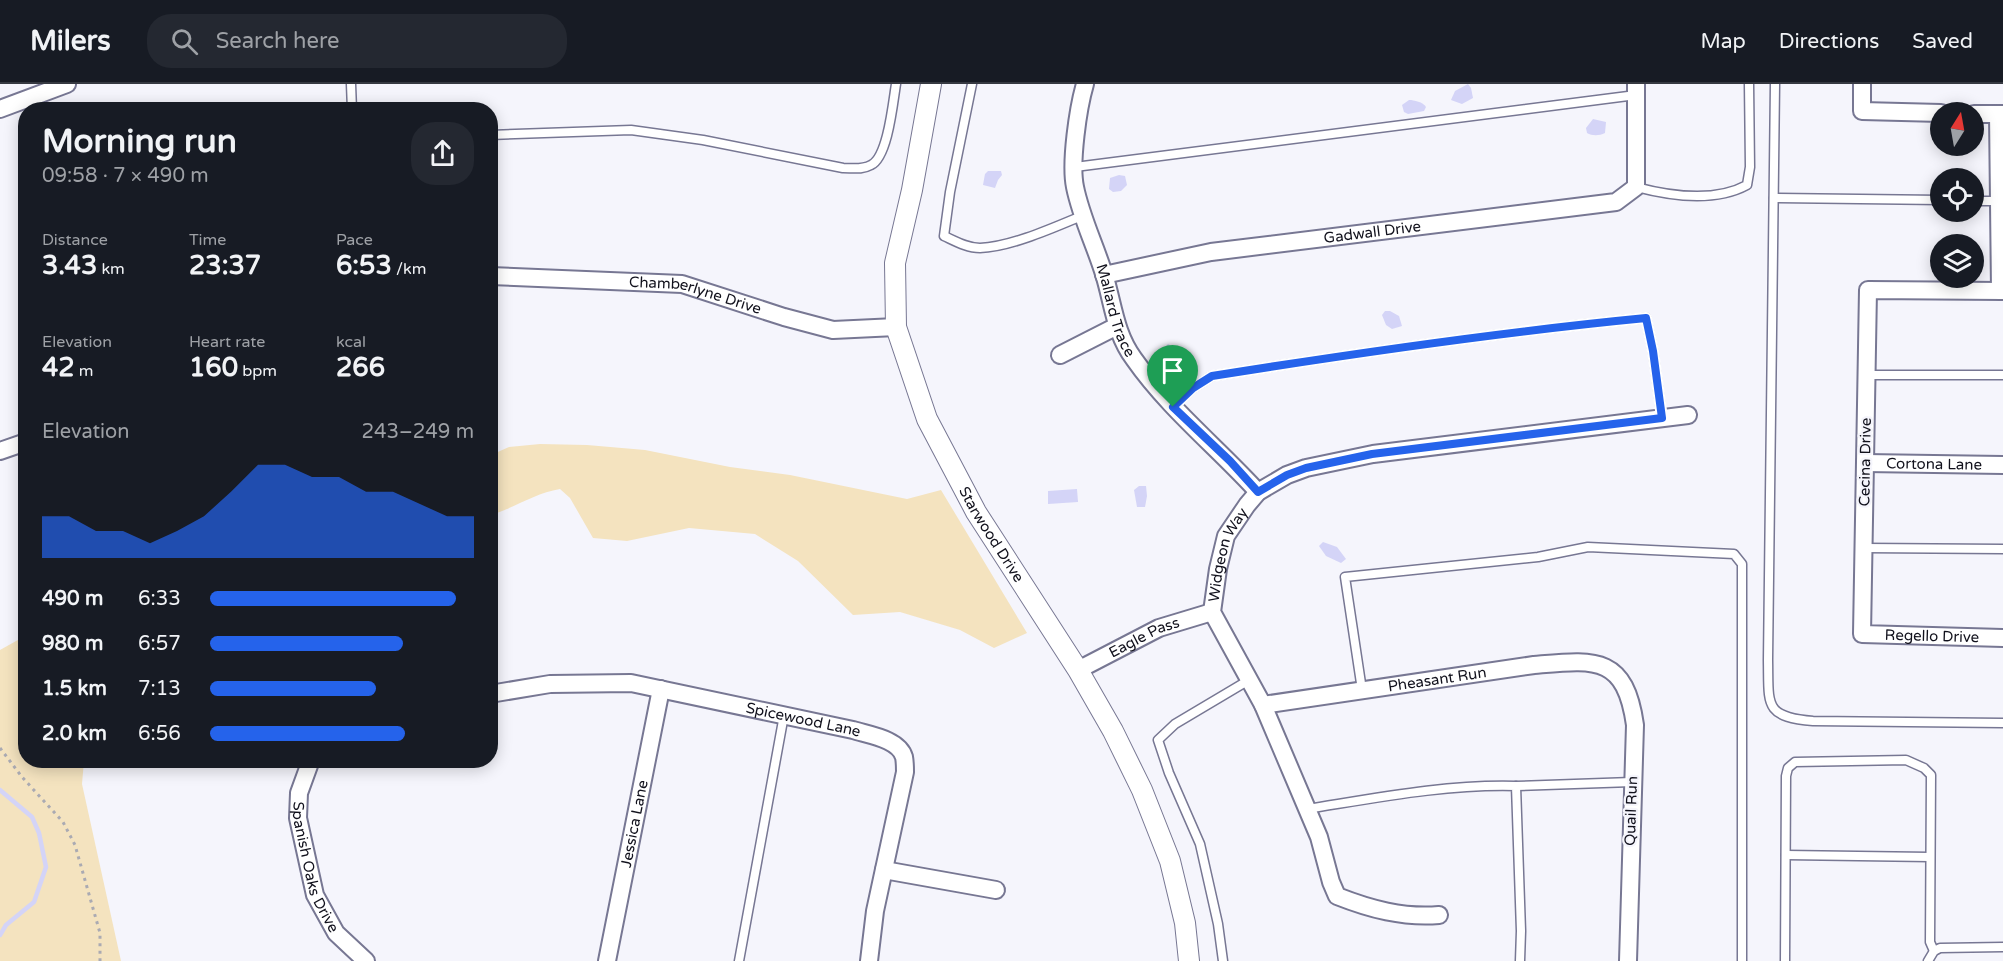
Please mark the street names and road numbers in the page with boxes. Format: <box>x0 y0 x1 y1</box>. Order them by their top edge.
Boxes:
street label: Gadwall Drive <box>1323 217 1422 247</box>
street label: Mallard Trace <box>1092 262 1139 360</box>
street label: Chamberlyne Drive <box>629 273 764 318</box>
street label: Cecina Drive <box>1855 417 1875 507</box>
street label: Cortona Lane <box>1886 454 1982 474</box>
street label: Starwood Drive <box>955 483 1028 586</box>
street label: Widgeon Way <box>1205 504 1252 603</box>
street label: Eagle Pass <box>1106 613 1182 661</box>
street label: Regello Drive <box>1884 626 1979 646</box>
street label: Pheasant Run <box>1387 663 1488 695</box>
street label: Spicewood Lane <box>744 699 863 741</box>
street label: Quail Run <box>1621 776 1641 846</box>
street label: Jessica Lane <box>617 778 652 869</box>
street label: Spanish Oaks Drive <box>289 801 343 936</box>

